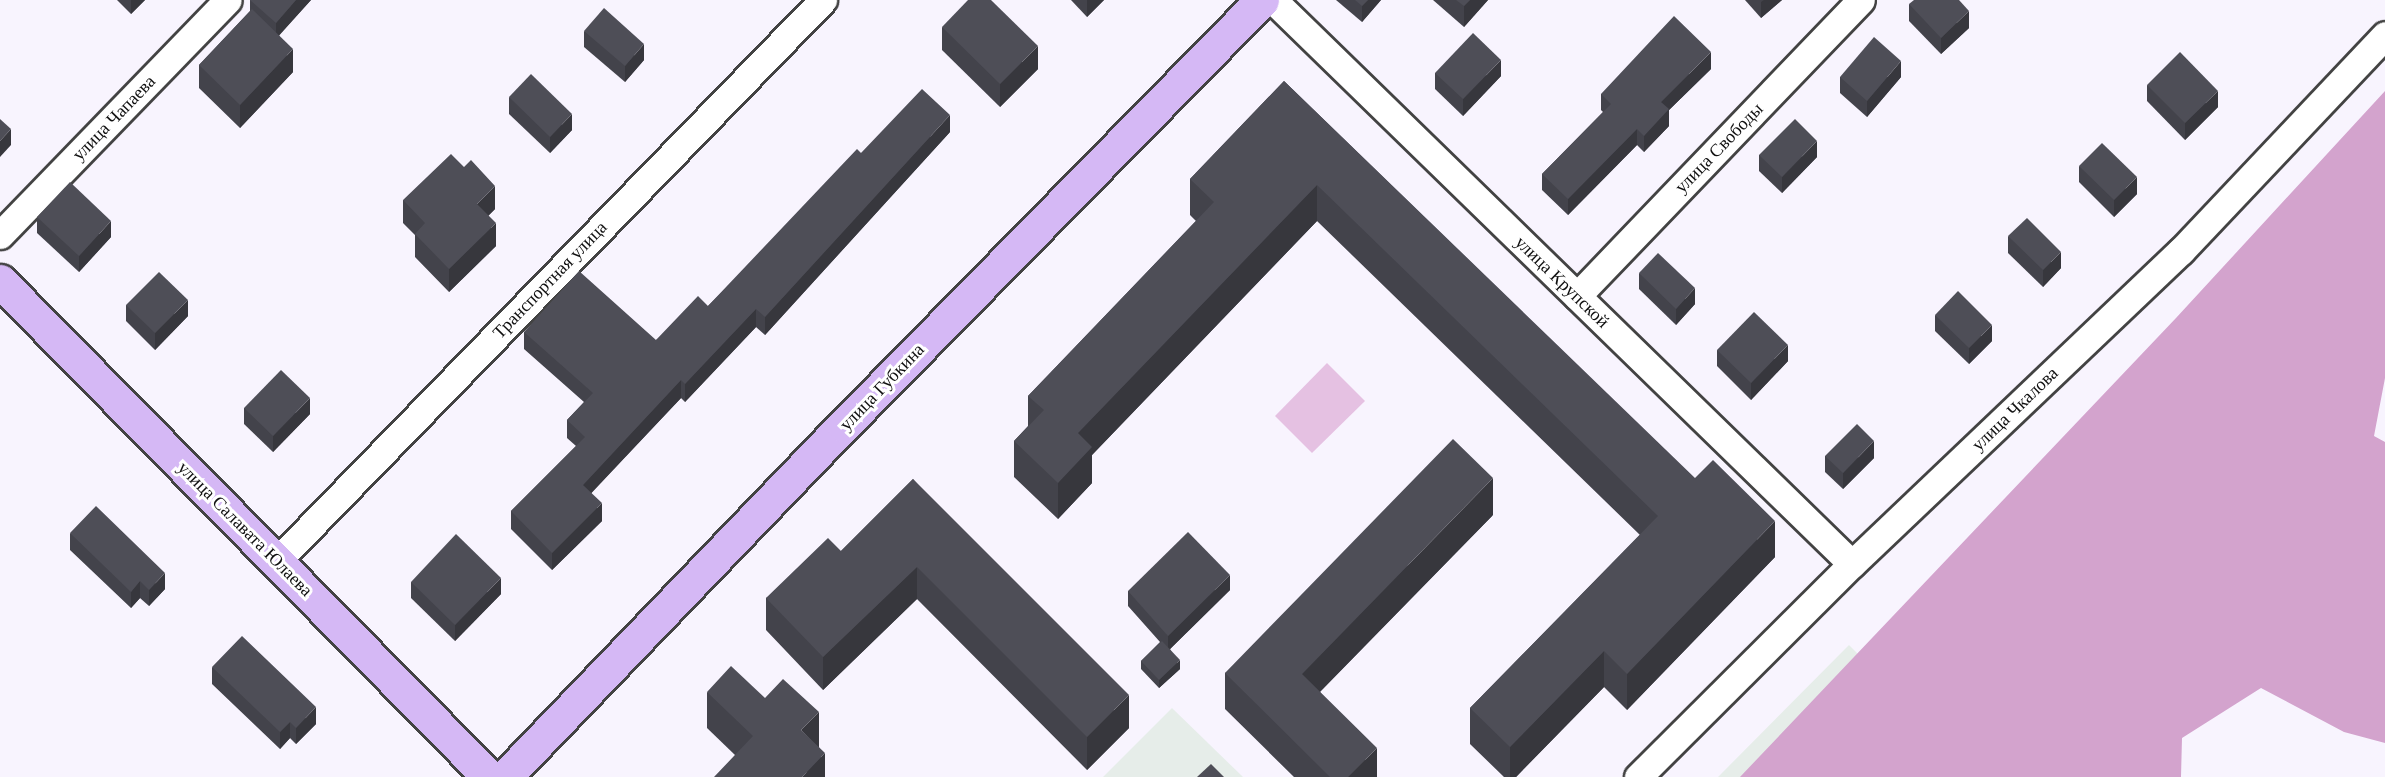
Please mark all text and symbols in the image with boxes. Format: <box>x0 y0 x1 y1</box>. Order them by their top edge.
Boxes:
street label: улица Чапаева <box>68 71 160 165</box>
street label: улица Свободы <box>1671 98 1767 198</box>
street label: Транспортная улица <box>488 217 612 343</box>
street label: улица Крупской <box>1510 232 1614 332</box>
street label: улица Губкина <box>835 339 929 435</box>
street label: улица Чкалова <box>1967 363 2063 455</box>
street label: улица Салавата Юлаева <box>173 457 317 601</box>

